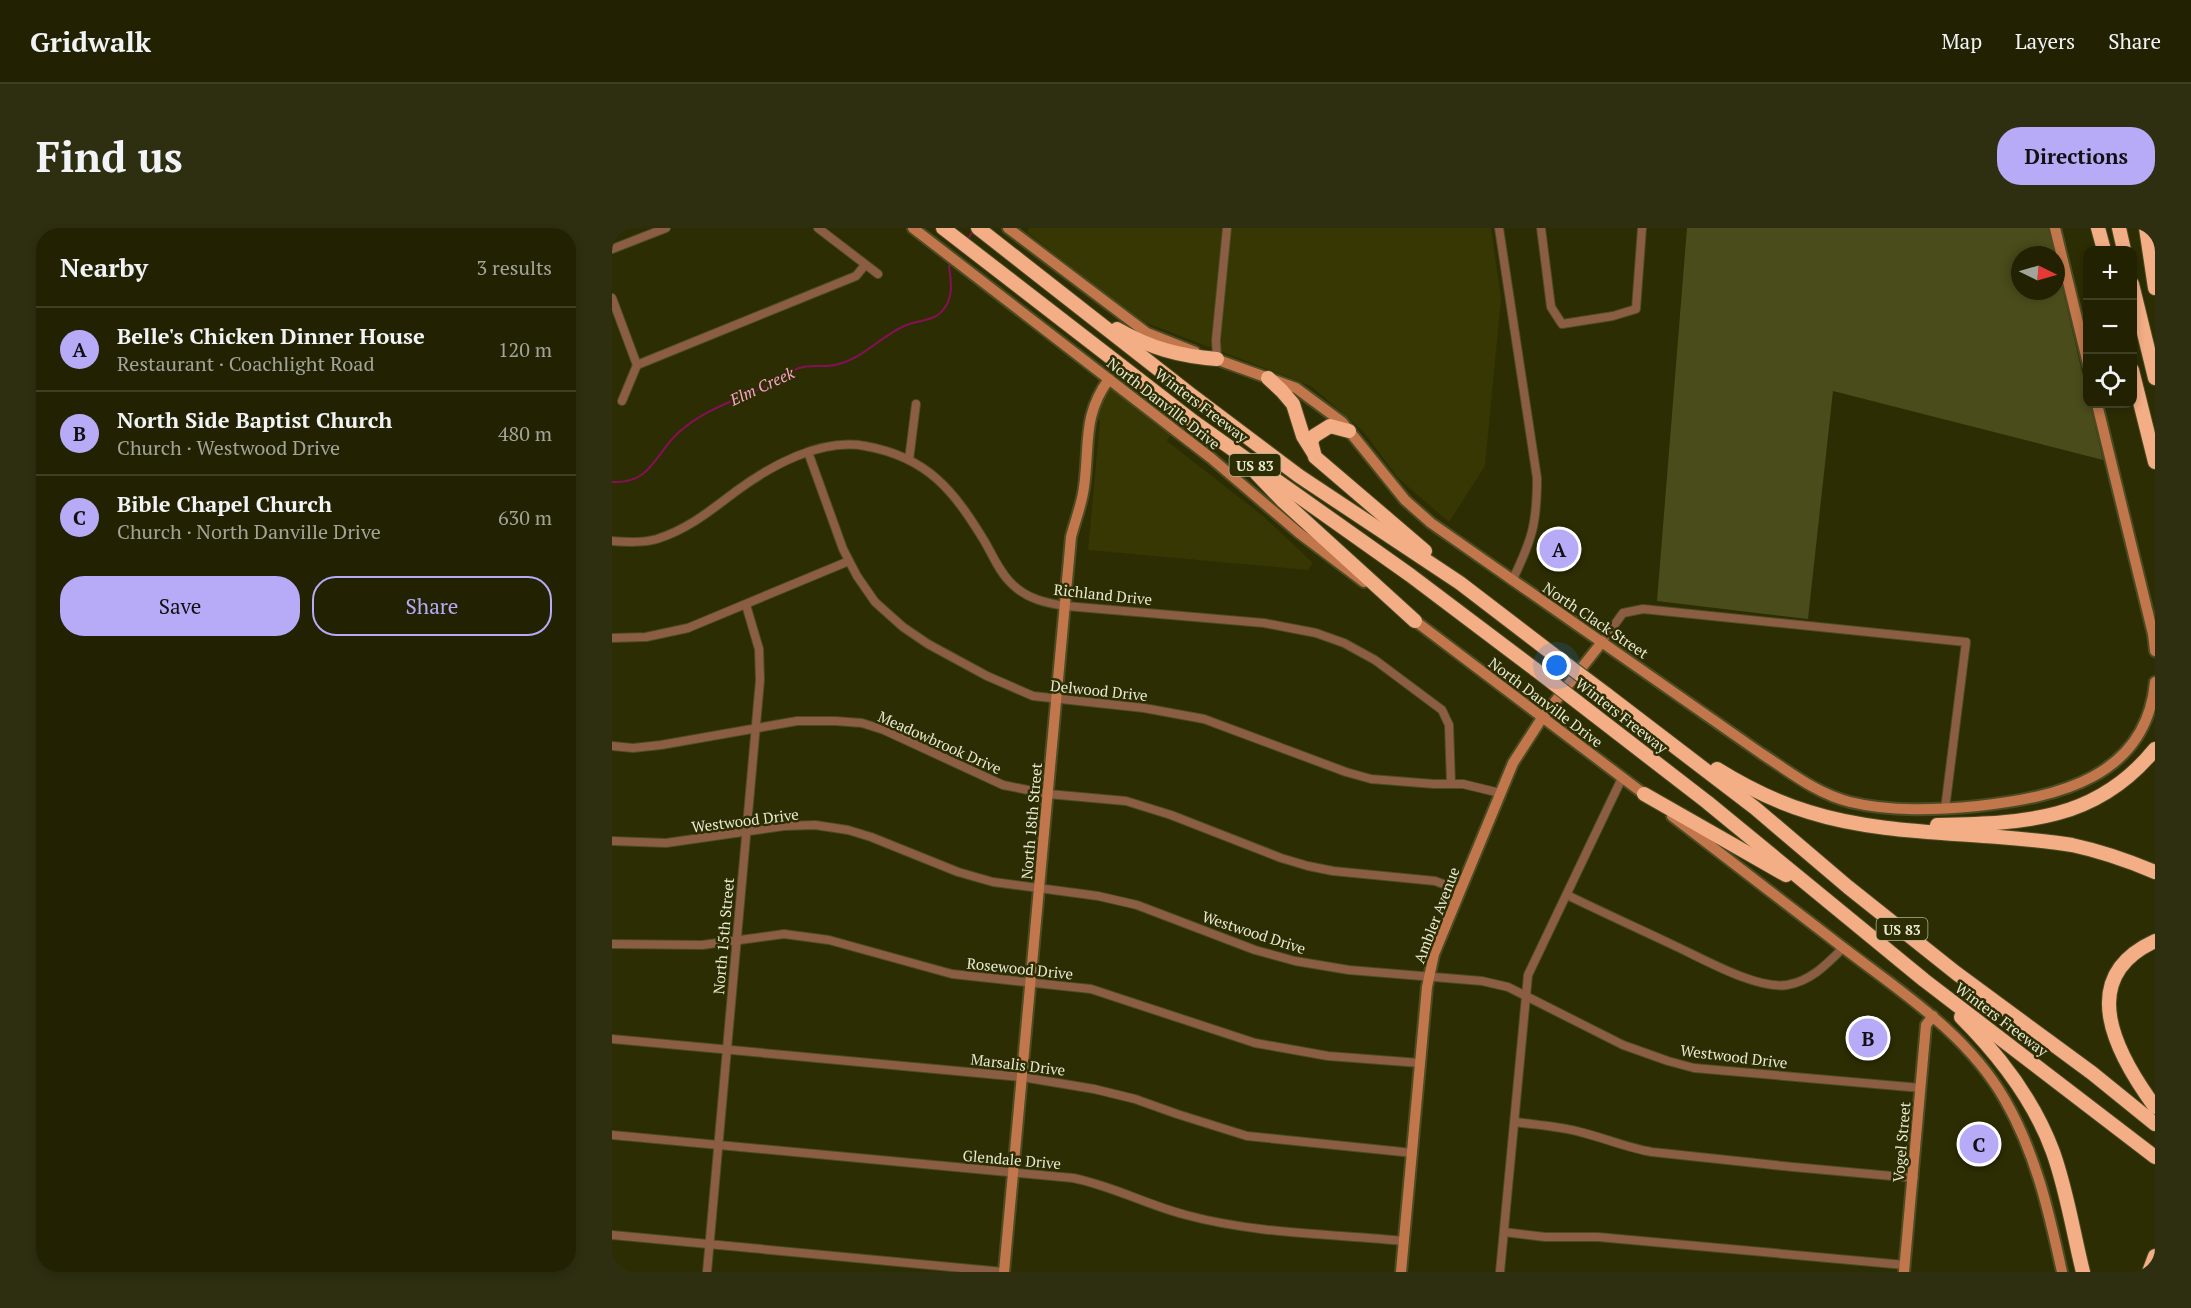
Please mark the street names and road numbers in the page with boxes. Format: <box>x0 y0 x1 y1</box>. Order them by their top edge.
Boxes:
street label: North Danville Drive <box>1103 353 1225 453</box>
street label: Winters Freeway <box>1151 363 1253 447</box>
road number: US 83 <box>1230 454 1280 476</box>
street label: North Clack Street <box>1539 577 1653 663</box>
street label: Richland Drive <box>1053 579 1153 609</box>
street label: North Danville Drive <box>1485 652 1607 752</box>
street label: Winters Freeway <box>1572 673 1672 757</box>
street label: Delwood Drive <box>1049 675 1149 705</box>
street label: Meadowbrook Drive <box>875 706 1005 778</box>
street label: North 18th Street <box>1016 761 1046 880</box>
street label: Westwood Drive <box>690 804 800 836</box>
street label: Ambler Avenue <box>1408 864 1464 966</box>
street label: North 15th Street <box>708 876 738 995</box>
street label: Westwood Drive <box>1200 906 1308 958</box>
road number: US 83 <box>1876 918 1928 940</box>
street label: Rosewood Drive <box>966 952 1074 984</box>
street label: Winters Freeway <box>1951 977 2053 1061</box>
street label: Westwood Drive <box>1679 1040 1789 1072</box>
street label: Marsalis Drive <box>969 1048 1067 1080</box>
street label: Vogel Street <box>1888 1100 1915 1183</box>
street label: Glendale Drive <box>962 1145 1062 1173</box>

